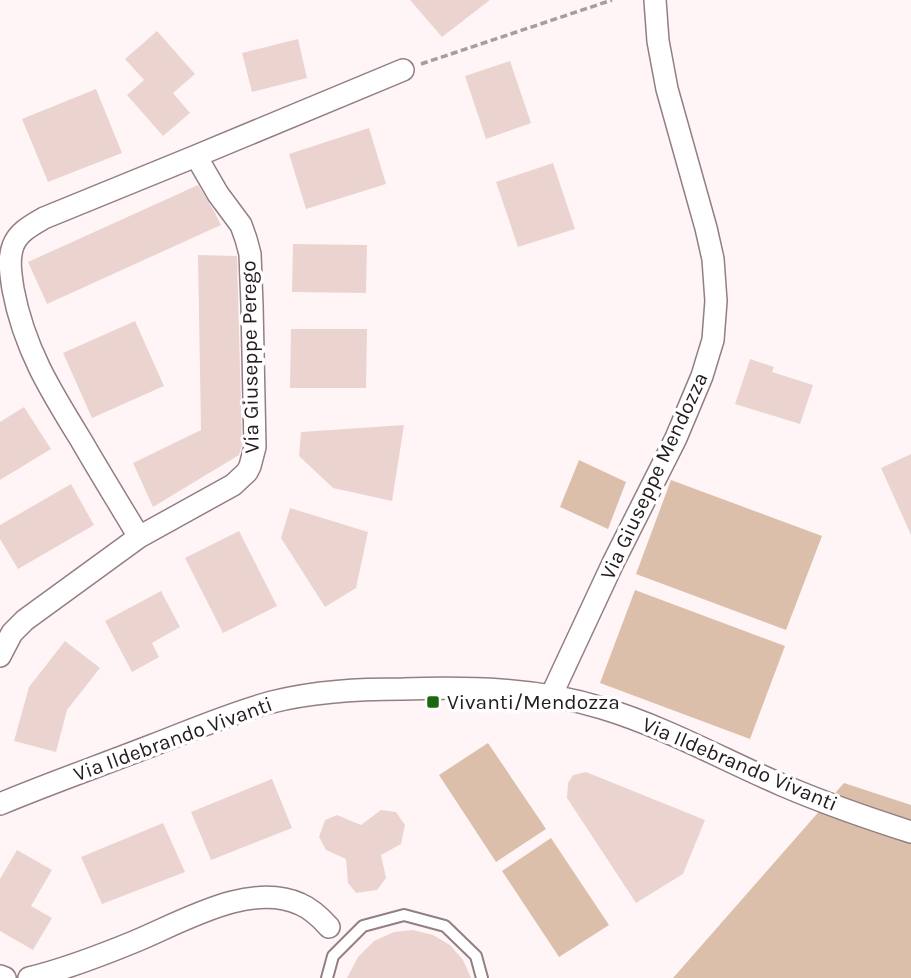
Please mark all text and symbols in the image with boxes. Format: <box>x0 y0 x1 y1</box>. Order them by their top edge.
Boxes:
street label: Via Giuseppe Perego <box>236 260 264 454</box>
street label: Via Giuseppe Mendozza <box>595 369 713 583</box>
place label: Vivanti/Mendozza <box>447 690 620 714</box>
street label: Via Ildebrando Vivanti <box>70 692 276 786</box>
marker: Vivanti/Mendozza <box>425 694 441 710</box>
street label: Via Ildebrando Vivanti <box>639 712 841 816</box>

